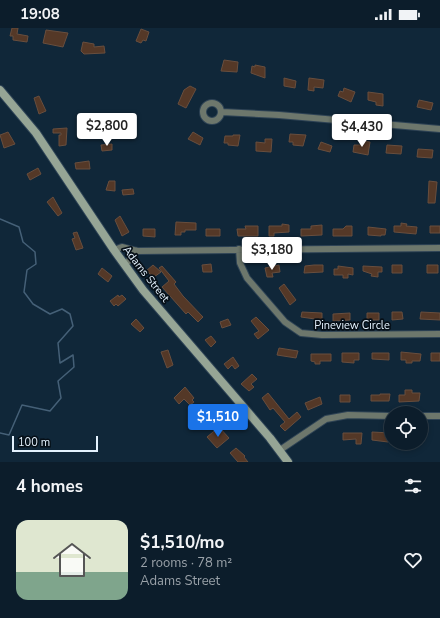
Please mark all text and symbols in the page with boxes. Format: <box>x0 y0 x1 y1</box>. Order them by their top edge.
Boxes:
text: 19:08 <box>20 4 60 24</box>
pin: $2,800 <box>74 113 140 147</box>
pin: $4,430 <box>329 114 395 148</box>
text: $2,800 <box>86 117 128 135</box>
text: $4,430 <box>341 118 383 136</box>
pin: $3,180 <box>239 237 305 271</box>
text: $3,180 <box>251 241 293 259</box>
street label: Adams Street <box>119 243 173 305</box>
street label: Pineview Circle <box>314 318 390 333</box>
pin: $1,510 <box>185 404 251 438</box>
map controls <box>384 406 428 450</box>
button: locate <box>384 406 428 450</box>
text: $1,510 <box>197 408 239 426</box>
scale bar <box>12 434 98 453</box>
text: 100 m <box>18 435 50 450</box>
text: 4 homes <box>16 475 83 498</box>
icon: filters <box>402 475 424 497</box>
text: $1,510/mo <box>140 531 224 554</box>
icon: home <box>48 536 96 584</box>
icon: heart <box>402 549 424 571</box>
text: 2 rooms · 78 m² <box>140 554 232 572</box>
text: Adams Street <box>140 572 220 590</box>

